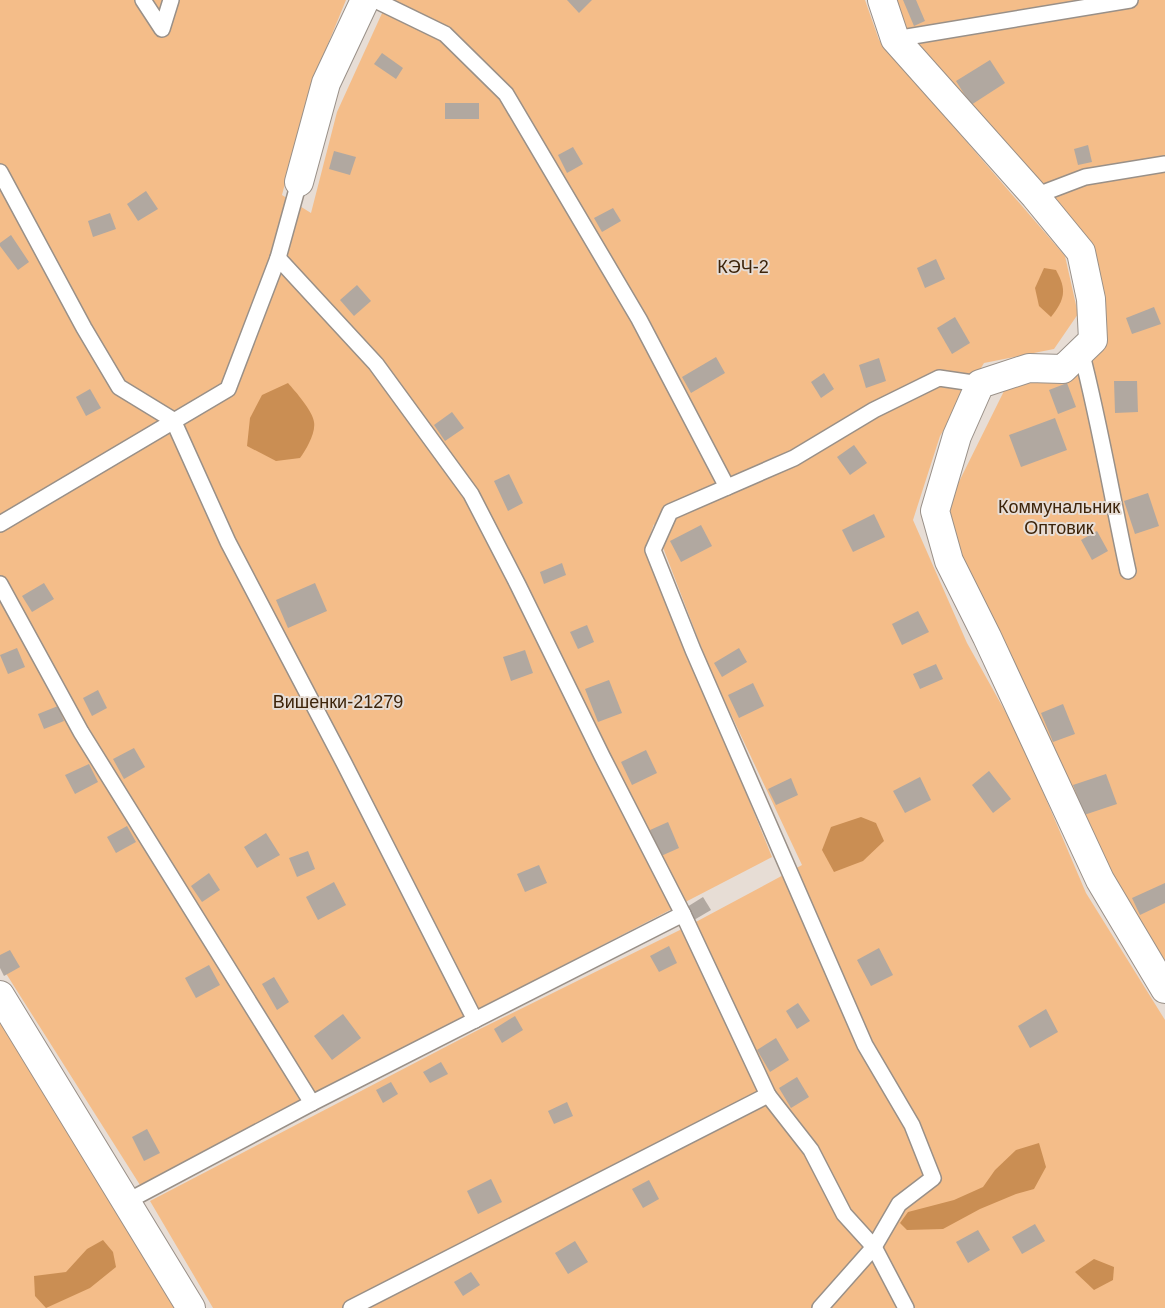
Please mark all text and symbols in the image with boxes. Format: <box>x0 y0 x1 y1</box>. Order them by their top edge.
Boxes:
park label: КЭЧ-2 <box>717 257 769 277</box>
park label: Коммунальник Оптовик <box>998 497 1120 538</box>
park label: Вишенки-21279 <box>273 692 403 712</box>

